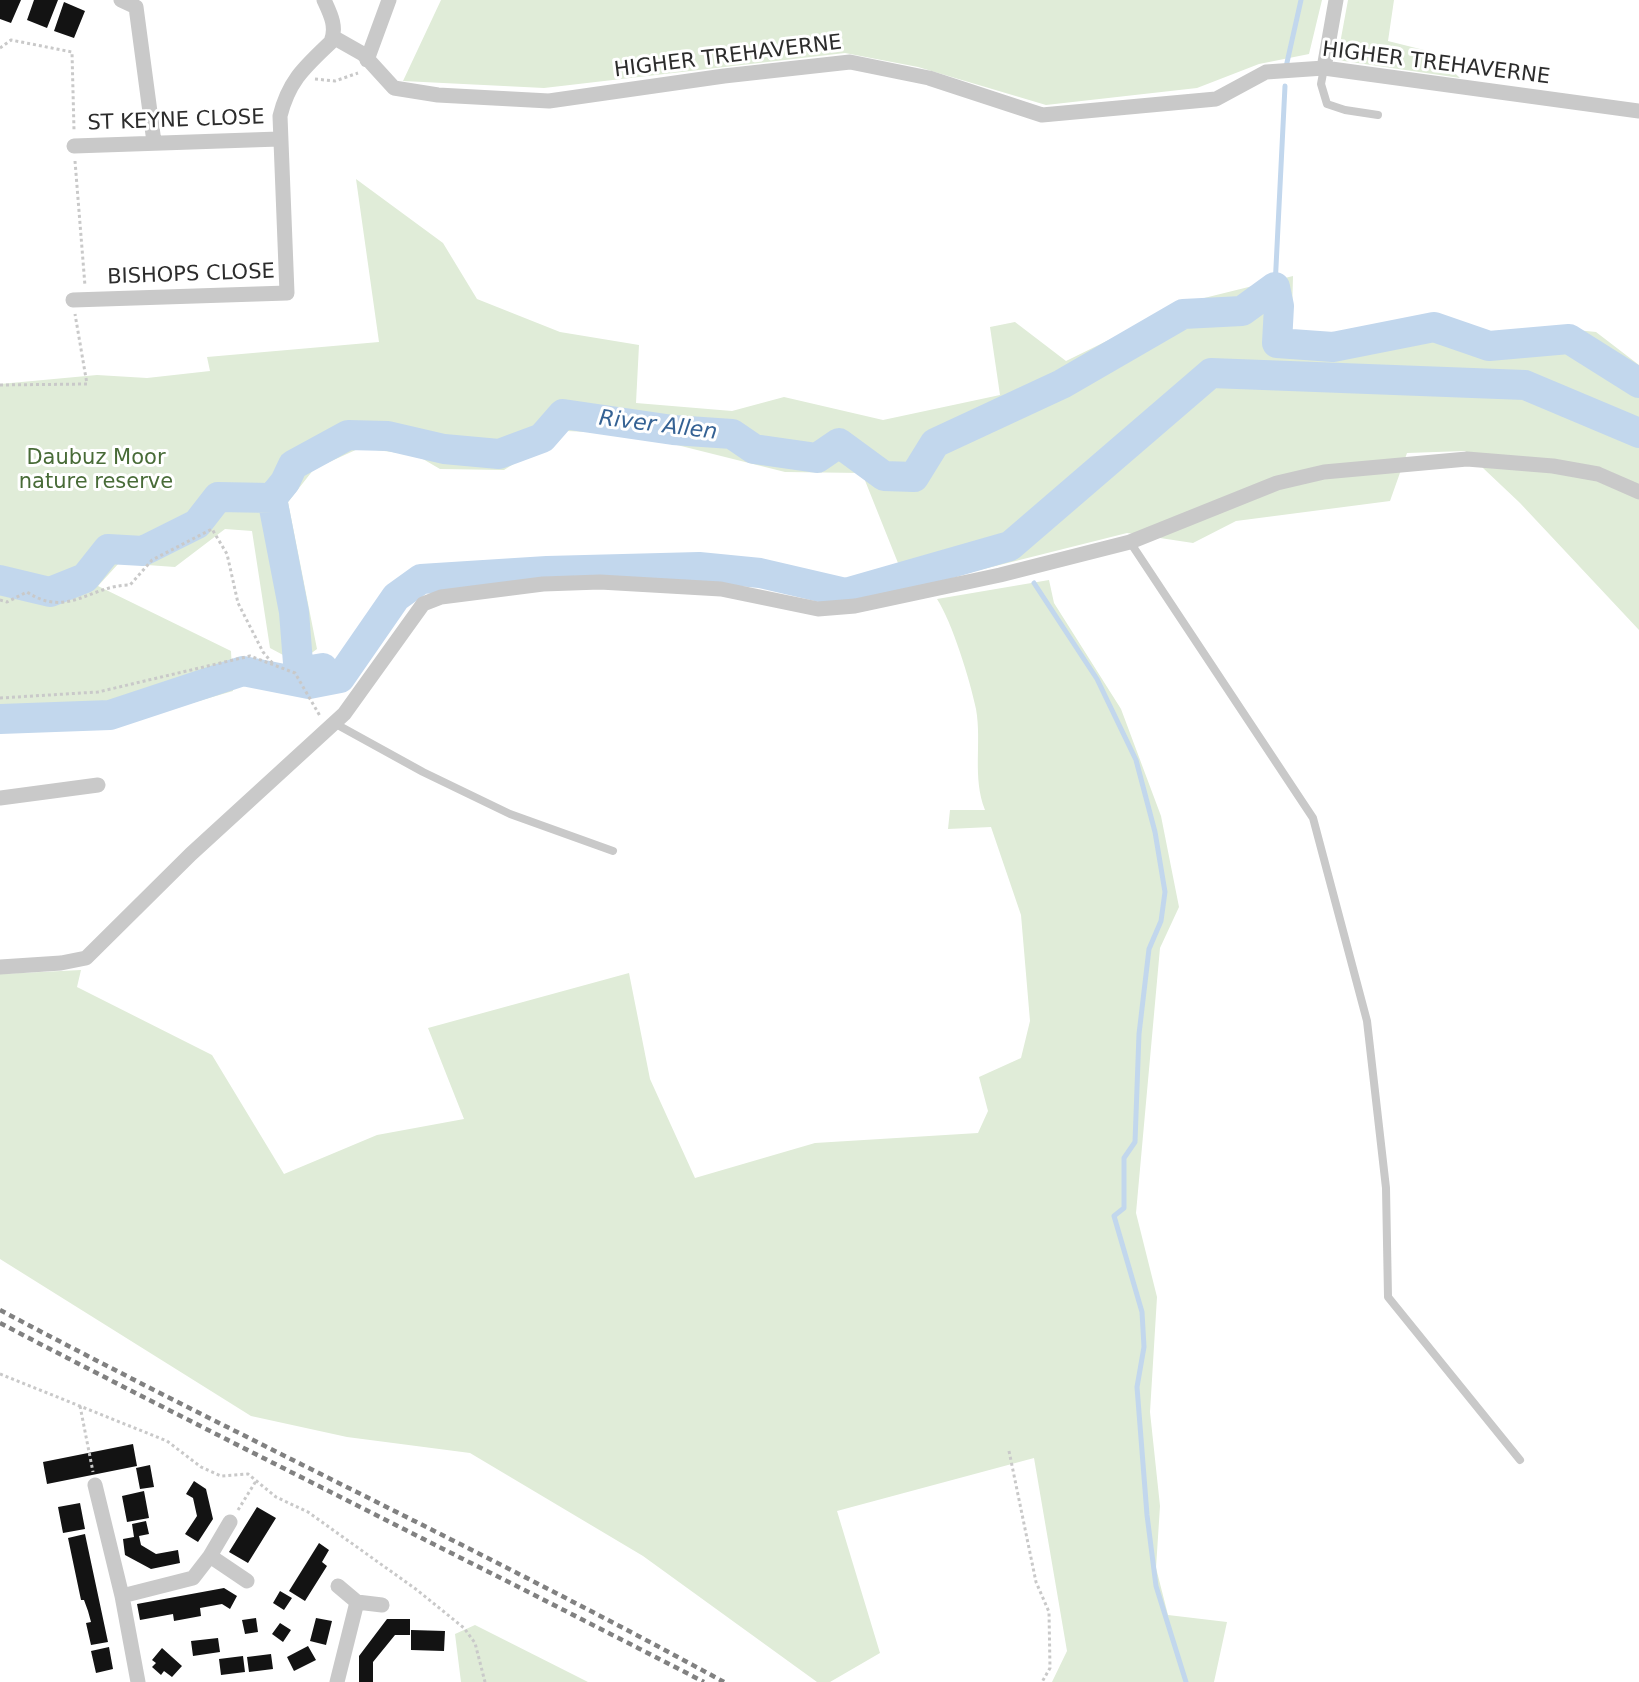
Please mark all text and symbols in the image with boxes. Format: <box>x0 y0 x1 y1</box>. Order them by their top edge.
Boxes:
street label: HIGHER TREHAVERNE <box>613 31 843 83</box>
street label: HIGHER TREHAVERNE <box>1321 38 1551 90</box>
street label: ST KEYNE CLOSE <box>87 105 265 137</box>
street label: BISHOPS CLOSE <box>107 259 275 291</box>
water label: River Allen <box>597 406 719 446</box>
park label: Daubuz Moor nature reserve <box>19 446 173 496</box>

